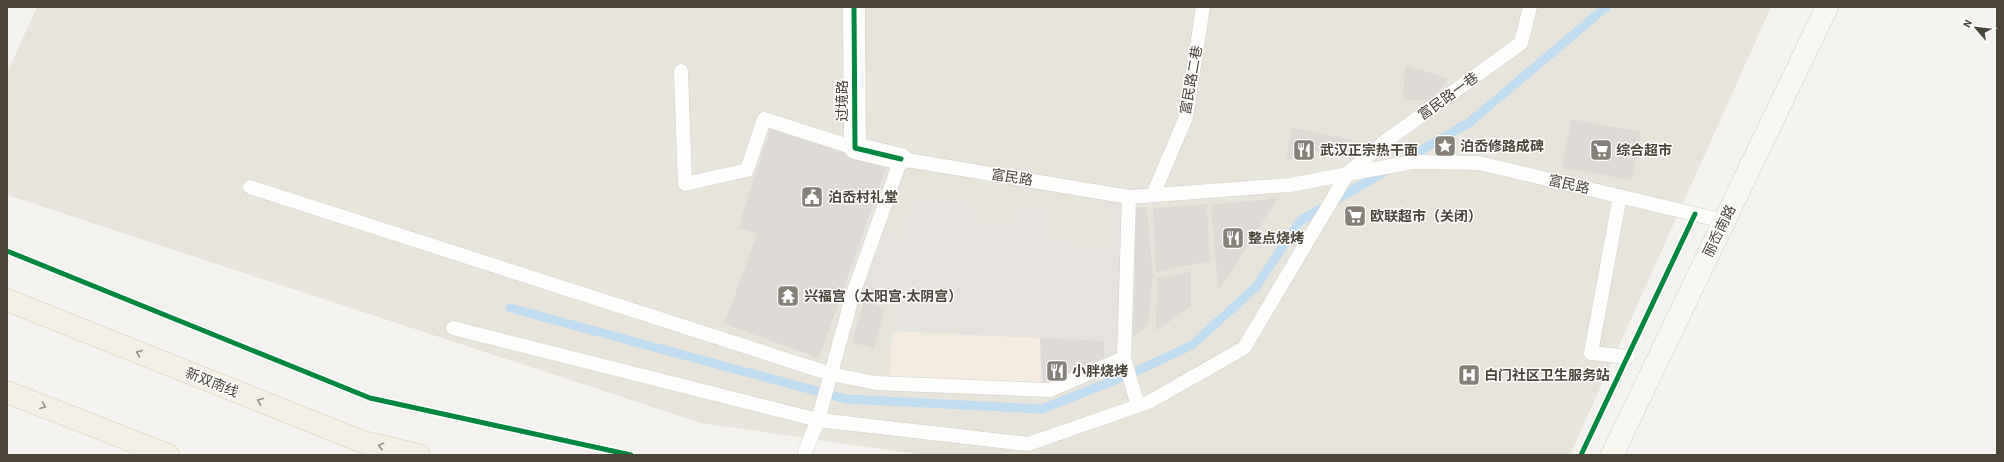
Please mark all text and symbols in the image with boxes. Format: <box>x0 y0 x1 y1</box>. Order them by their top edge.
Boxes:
north arrow <box>1956 8 1996 48</box>
text: N <box>1959 17 1976 30</box>
street label: 富民路二巷 <box>1176 44 1208 116</box>
street label: 富民路一巷 <box>1414 68 1483 125</box>
street label: 过境路 <box>833 80 853 122</box>
place icon: 泊岙修路成碑 <box>1432 133 1458 159</box>
restaurant icon: 武汉正宗热干面 <box>1291 137 1317 163</box>
place label: 泊岙修路成碑 <box>1460 137 1544 157</box>
supermarket icon: 综合超市 <box>1588 137 1614 163</box>
place label: 武汉正宗热干面 <box>1320 141 1418 161</box>
place label: 综合超市 <box>1616 141 1672 161</box>
street label: 富民路 <box>990 165 1034 191</box>
street label: 富民路 <box>1546 171 1591 199</box>
public building icon: 泊岙村礼堂 <box>799 184 825 210</box>
place label: 泊岙村礼堂 <box>828 188 898 208</box>
street label: 丽岙南路 <box>1699 202 1741 261</box>
supermarket icon: 欧联超市（关闭） <box>1342 203 1368 229</box>
place label: 欧联超市（关闭） <box>1370 207 1482 227</box>
restaurant icon: 整点烧烤 <box>1220 225 1246 251</box>
place label: 整点烧烤 <box>1248 229 1304 249</box>
temple icon: 兴福宫（太阳宫·太阴宫） <box>775 283 801 309</box>
place label: 兴福宫（太阳宫·太阴宫） <box>804 287 962 307</box>
one-way arrow <box>135 349 142 357</box>
restaurant icon: 小胖烧烤 <box>1044 358 1070 384</box>
place label: 小胖烧烤 <box>1072 362 1128 382</box>
hospital icon: 白门社区卫生服务站 <box>1456 362 1482 388</box>
street label: 新双南线 <box>182 363 241 403</box>
place label: 白门社区卫生服务站 <box>1484 366 1610 386</box>
one-way arrow <box>256 397 263 405</box>
one-way arrow <box>40 402 47 410</box>
one-way arrow <box>378 443 384 451</box>

